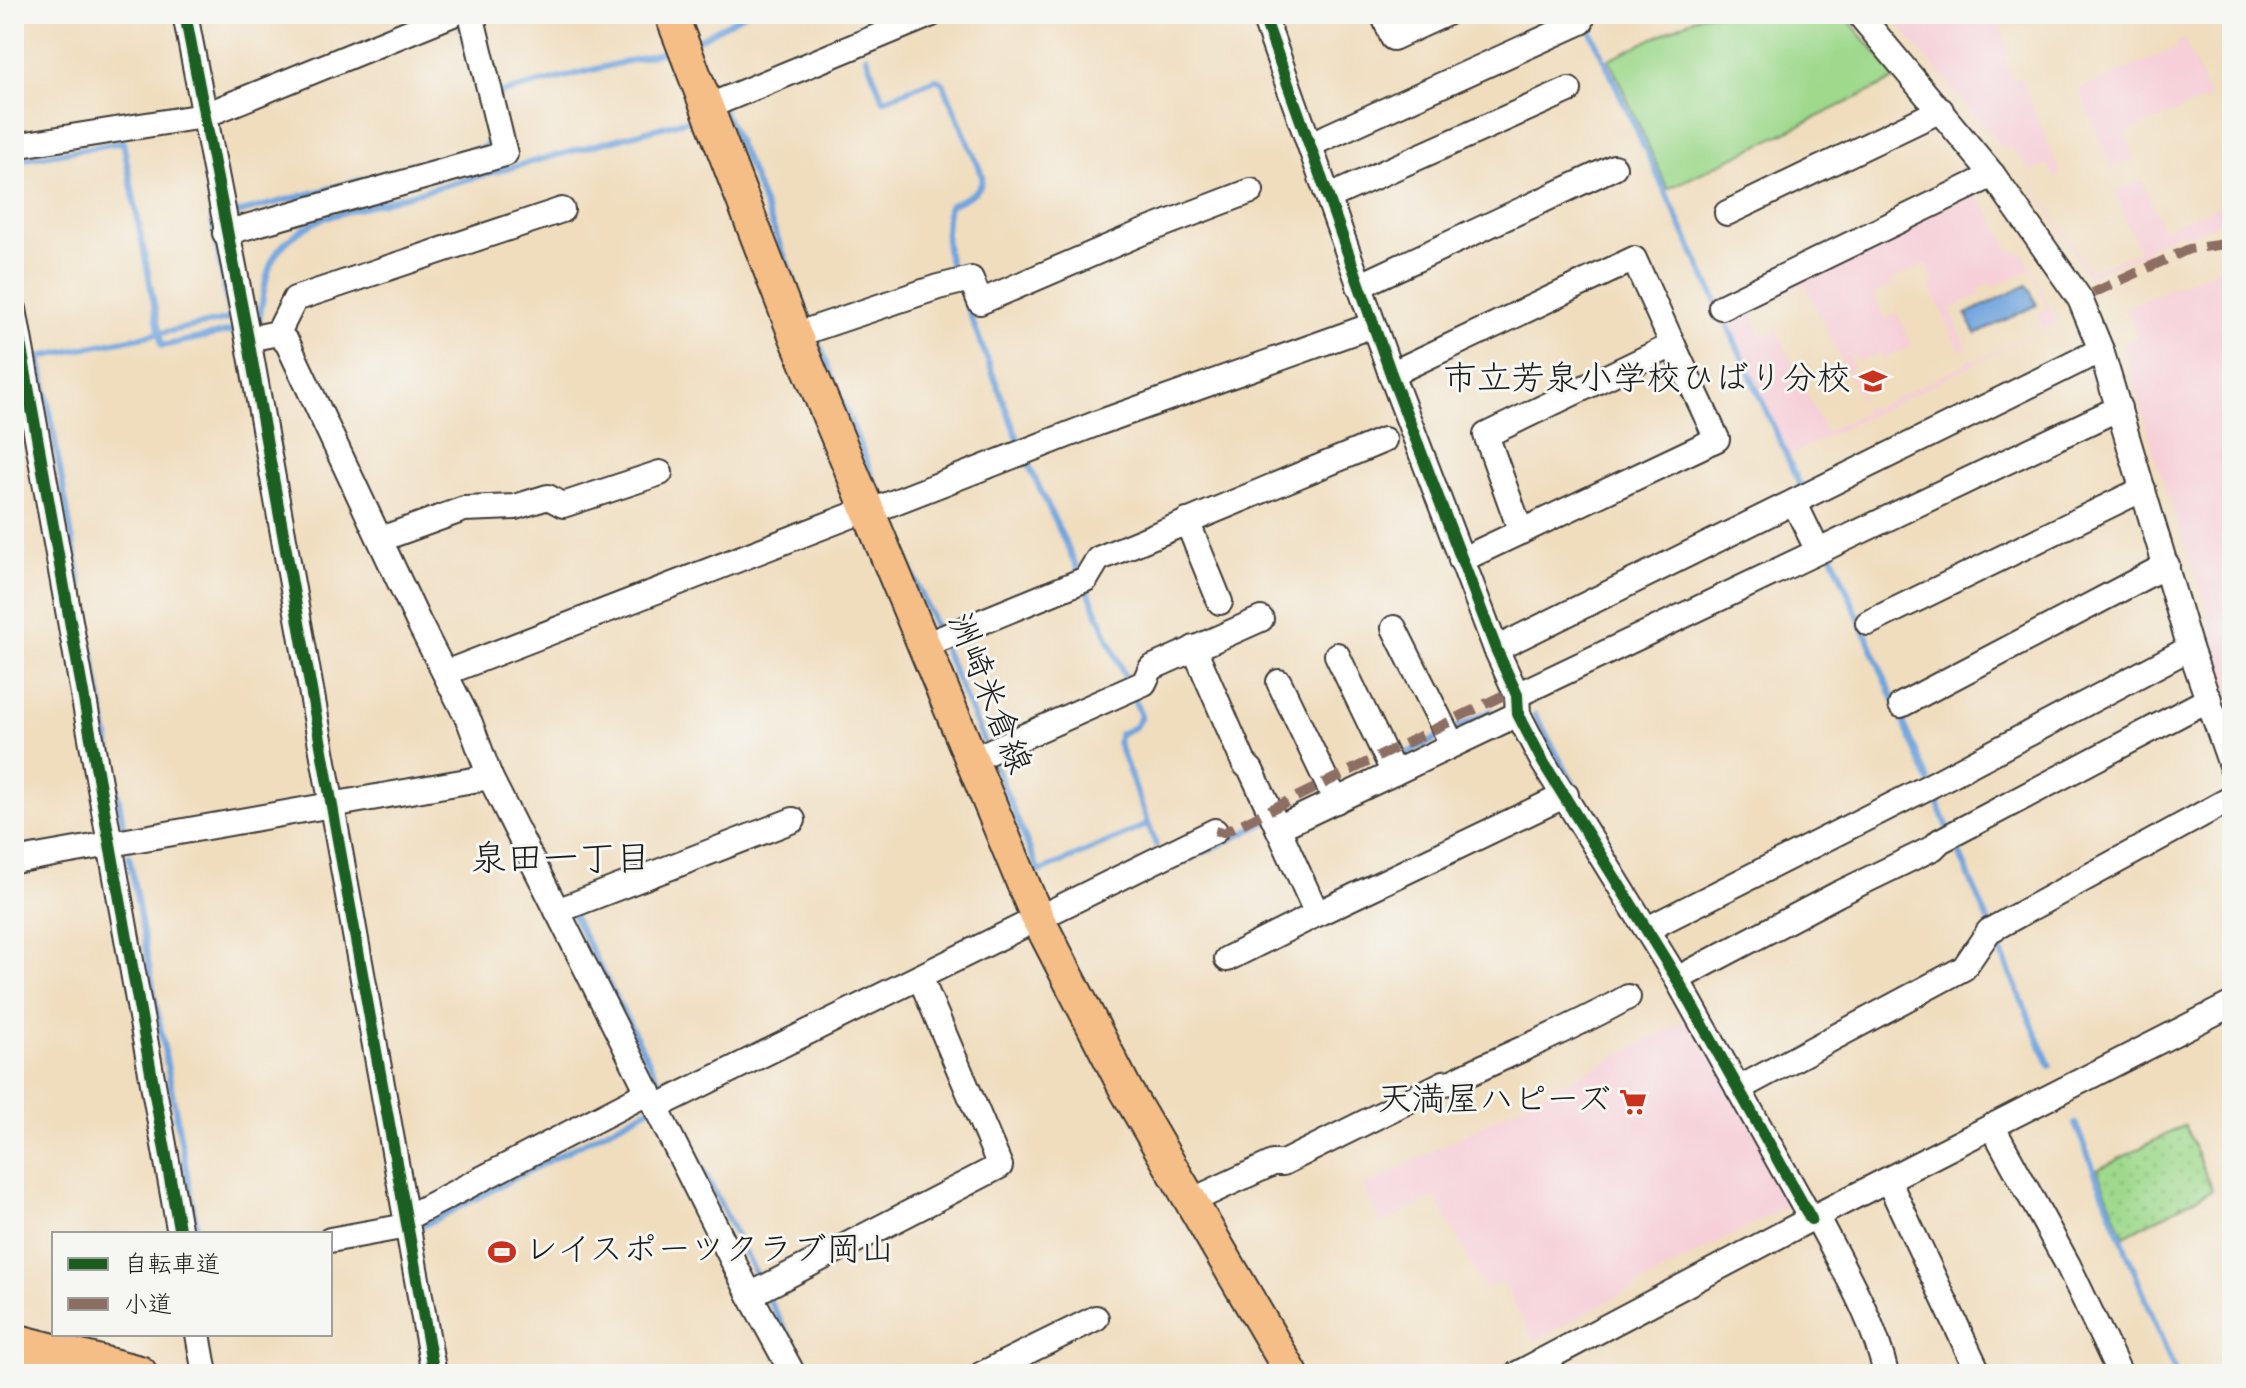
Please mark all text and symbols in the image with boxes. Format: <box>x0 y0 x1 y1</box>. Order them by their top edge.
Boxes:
place label: 市立芳泉小学校ひばり分校 <box>1443 356 1851 406</box>
school or university icon: 市立芳泉小学校ひばり分校 <box>1858 366 1888 396</box>
street label: 洲崎米倉線 <box>932 606 1042 782</box>
district label: 泉田一丁目 <box>471 835 651 888</box>
place label: 天満屋ハピーズ <box>1377 1077 1611 1127</box>
supermarket icon: 天満屋ハピーズ <box>1618 1087 1648 1117</box>
place label: レイスポーツクラブ岡山 <box>524 1227 895 1277</box>
legend <box>52 1232 332 1336</box>
sports icon: レイスポーツクラブ岡山 <box>487 1237 517 1267</box>
text: 自転車道 <box>124 1249 220 1284</box>
text: 小道 <box>124 1289 172 1324</box>

